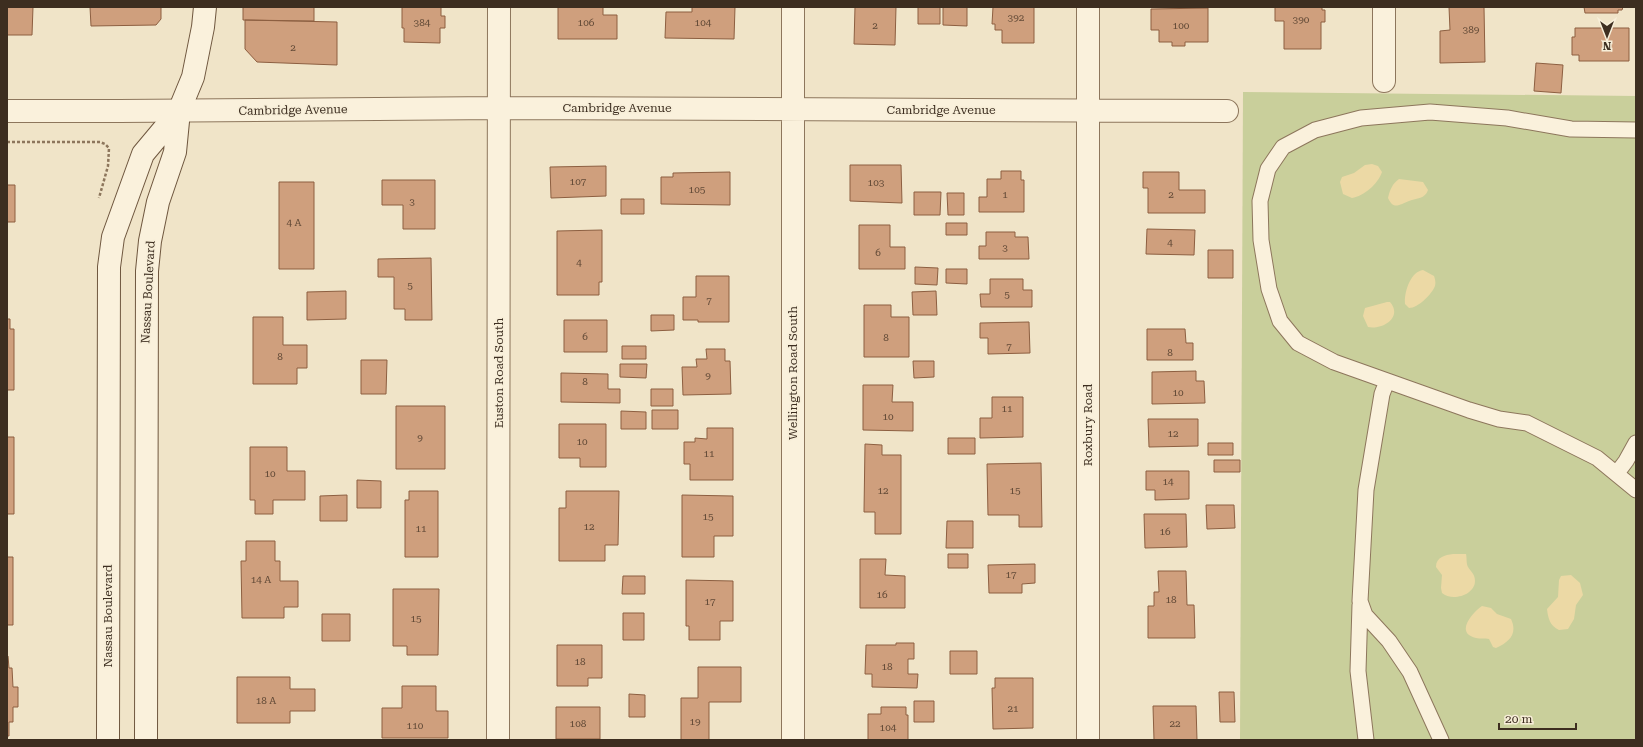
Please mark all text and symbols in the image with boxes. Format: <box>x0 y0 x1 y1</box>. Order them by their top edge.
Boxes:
house number: 392 <box>1008 12 1025 23</box>
house number: 390 <box>1293 14 1310 25</box>
north arrow <box>1587 16 1627 56</box>
house number: 384 <box>414 17 431 28</box>
house number: 106 <box>578 17 595 28</box>
house number: 104 <box>695 17 712 28</box>
house number: 2 <box>872 20 878 31</box>
house number: 100 <box>1173 20 1190 31</box>
house number: 389 <box>1463 24 1480 35</box>
text: N <box>1602 39 1611 52</box>
house number: 2 <box>290 42 296 53</box>
street label: Cambridge Avenue <box>562 101 672 115</box>
street label: Cambridge Avenue <box>238 102 348 118</box>
street label: Cambridge Avenue <box>886 103 996 117</box>
house number: 107 <box>570 176 587 187</box>
house number: 103 <box>868 177 885 188</box>
house number: 105 <box>689 184 706 195</box>
house number: 1 <box>1002 189 1008 200</box>
house number: 2 <box>1168 189 1174 200</box>
house number: 3 <box>409 196 415 207</box>
house number: 4 A <box>286 217 302 228</box>
house number: 4 <box>1167 237 1173 248</box>
street label: Nassau Boulevard <box>138 240 158 344</box>
house number: 3 <box>1002 242 1008 253</box>
house number: 6 <box>875 247 881 258</box>
house number: 4 <box>576 257 582 268</box>
house number: 5 <box>407 280 413 291</box>
house number: 5 <box>1004 289 1010 300</box>
house number: 7 <box>706 295 712 306</box>
street label: Wellington Road South <box>786 306 800 440</box>
street label: Euston Road South <box>492 317 506 428</box>
house number: 6 <box>582 331 588 342</box>
house number: 8 <box>883 332 889 343</box>
house number: 7 <box>1006 341 1012 352</box>
house number: 8 <box>1167 347 1173 358</box>
house number: 8 <box>277 351 283 362</box>
house number: 9 <box>705 370 711 381</box>
house number: 8 <box>582 376 588 387</box>
street label: Roxbury Road <box>1081 384 1095 466</box>
house number: 10 <box>1172 387 1184 398</box>
house number: 11 <box>1001 403 1013 414</box>
house number: 10 <box>882 411 894 422</box>
house number: 12 <box>1167 428 1179 439</box>
house number: 9 <box>417 432 423 443</box>
house number: 10 <box>576 436 588 447</box>
house number: 11 <box>703 448 715 459</box>
house number: 10 <box>264 468 276 479</box>
house number: 14 <box>1162 476 1174 487</box>
house number: 12 <box>877 485 889 496</box>
house number: 15 <box>1009 485 1021 496</box>
house number: 15 <box>702 511 714 522</box>
house number: 12 <box>583 521 595 532</box>
house number: 11 <box>415 523 427 534</box>
house number: 16 <box>1159 526 1171 537</box>
street label: Nassau Boulevard <box>101 564 115 668</box>
house number: 17 <box>1005 569 1017 580</box>
house number: 14 A <box>251 574 271 585</box>
house number: 16 <box>876 589 888 600</box>
house number: 18 <box>1165 594 1177 605</box>
house number: 17 <box>704 596 716 607</box>
house number: 15 <box>410 613 422 624</box>
house number: 18 <box>574 656 586 667</box>
house number: 18 <box>881 661 893 672</box>
house number: 18 A <box>256 695 276 706</box>
house number: 21 <box>1007 703 1019 714</box>
scale bar <box>1499 705 1576 731</box>
text: 20 m <box>1505 712 1532 726</box>
house number: 19 <box>689 716 701 727</box>
house number: 108 <box>570 718 587 729</box>
house number: 22 <box>1169 718 1181 729</box>
house number: 110 <box>407 720 424 731</box>
house number: 104 <box>880 722 897 733</box>

